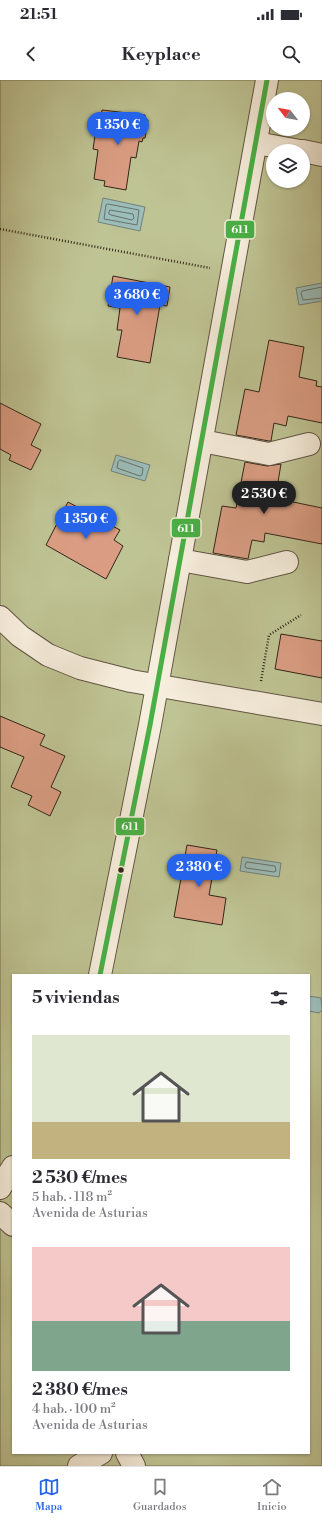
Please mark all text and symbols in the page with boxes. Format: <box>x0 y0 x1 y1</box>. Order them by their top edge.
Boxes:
text: 21:51 <box>20 5 57 24</box>
icon: back <box>20 43 42 65</box>
text: Keyplace <box>121 43 201 66</box>
icon: search <box>280 43 302 65</box>
north arrow <box>266 92 310 136</box>
map controls <box>266 92 310 188</box>
pin: 1 350 € <box>81 112 155 146</box>
text: 1 350 € <box>96 117 140 133</box>
button: layers <box>266 144 310 188</box>
line badge: 611 <box>225 220 255 239</box>
text: 611 <box>231 223 249 237</box>
pin: 3 680 € <box>100 282 174 316</box>
text: 3 680 € <box>114 287 160 303</box>
pin: 2 530 € <box>227 481 301 515</box>
text: 2 530 € <box>241 486 287 502</box>
pin: 1 350 € <box>49 506 123 540</box>
text: 1 350 € <box>64 511 108 527</box>
line badge: 611 <box>171 518 201 538</box>
text: 611 <box>177 522 195 536</box>
line badge: 611 <box>115 817 145 836</box>
text: 611 <box>121 820 139 834</box>
pin: 2 380 € <box>162 854 236 888</box>
text: 2 380 € <box>176 859 222 875</box>
unlabelled marker <box>116 865 126 875</box>
text: 5 viviendas <box>32 987 120 1009</box>
icon: filters <box>268 987 290 1009</box>
icon: home <box>125 1061 197 1133</box>
text: 2 530 €/mes <box>32 1167 127 1189</box>
text: 5 hab. · 118 m² <box>32 1189 112 1205</box>
text: Avenida de Asturias <box>32 1205 148 1221</box>
icon: home <box>125 1273 197 1345</box>
text: 2 380 €/mes <box>32 1379 128 1401</box>
text: 4 hab. · 100 m² <box>32 1401 116 1417</box>
text: Avenida de Asturias <box>32 1417 148 1433</box>
tab: Mapa <box>35 1476 62 1514</box>
tab: Guardados <box>133 1476 187 1514</box>
tab: Inicio <box>257 1476 287 1514</box>

